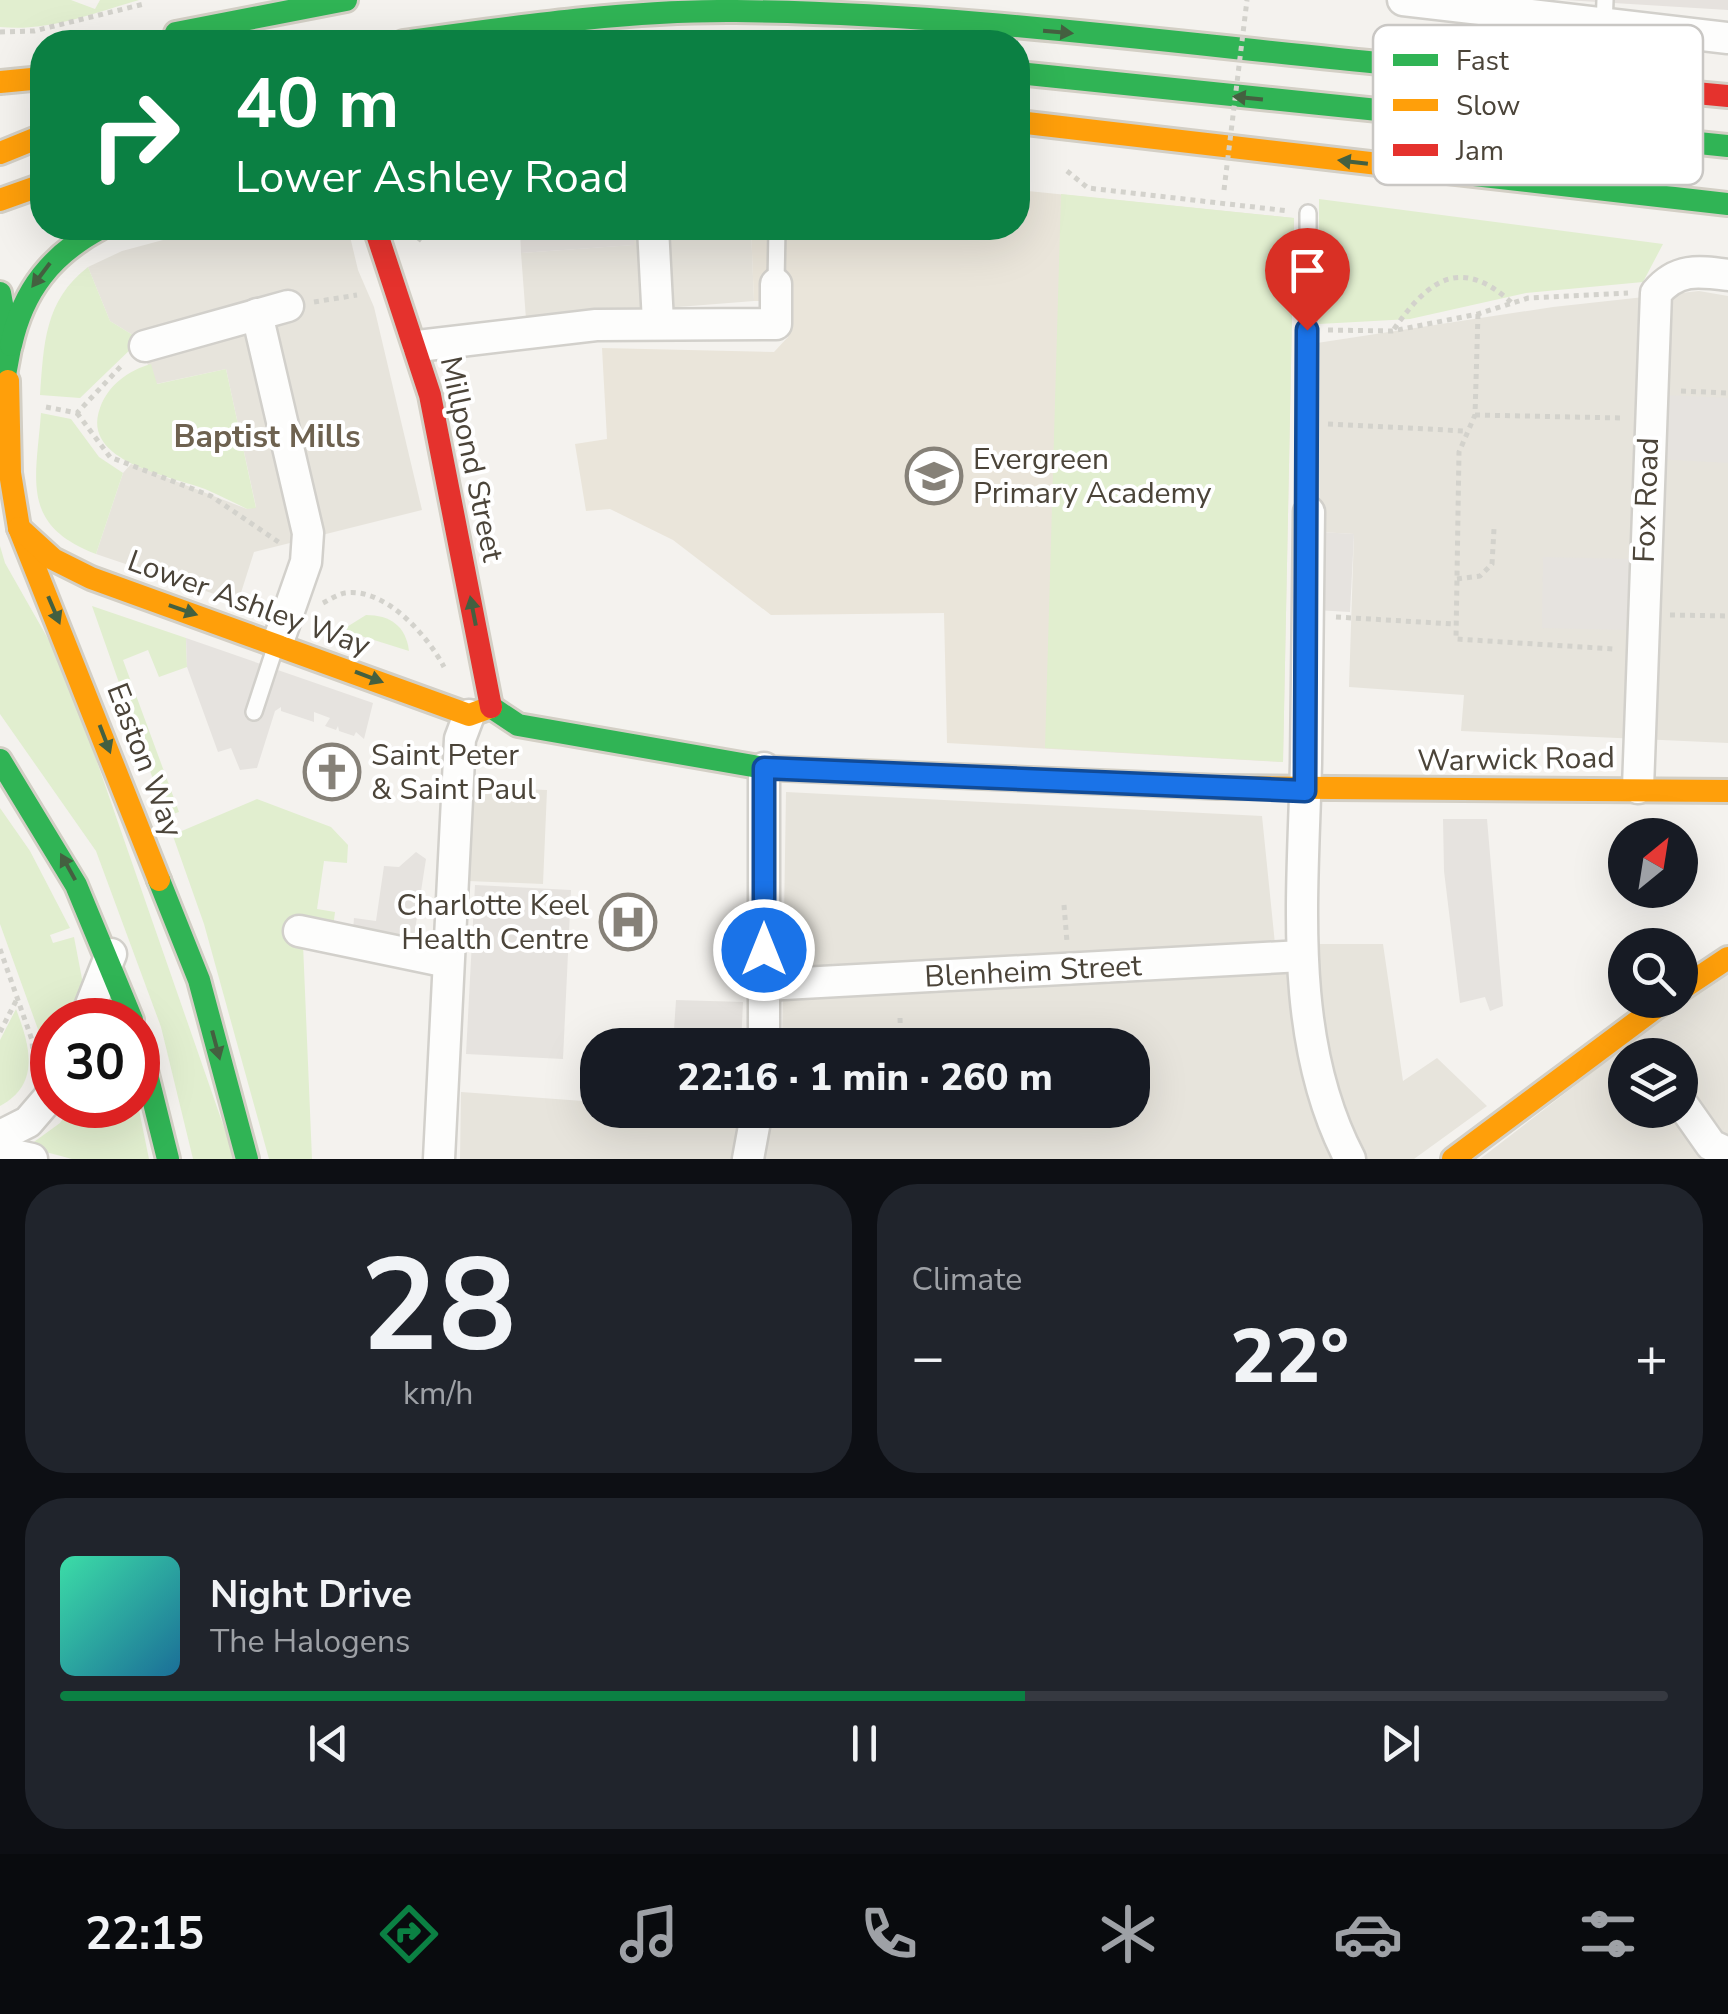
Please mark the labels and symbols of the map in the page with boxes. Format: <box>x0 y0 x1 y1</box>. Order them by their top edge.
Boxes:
one-way arrow <box>1043 24 1075 40</box>
legend <box>1373 25 1703 185</box>
text: Fast <box>1456 42 1509 80</box>
text: Slow <box>1456 87 1520 125</box>
one-way arrow <box>1232 90 1263 106</box>
text: Jam <box>1455 132 1504 170</box>
one-way arrow <box>1337 154 1368 170</box>
pin <box>1265 228 1350 331</box>
one-way arrow <box>32 262 52 288</box>
street label: Millpond Street <box>430 353 513 566</box>
district label: Baptist Mills <box>173 415 361 458</box>
street label: Fox Road <box>1624 437 1669 563</box>
place label: Evergreen Primary Academy <box>973 439 1212 514</box>
school or university icon: Evergreen Primary Academy <box>904 446 964 506</box>
street label: Lower Ashley Way <box>122 541 376 667</box>
one-way arrow <box>47 595 63 625</box>
one-way arrow <box>464 596 480 627</box>
one-way arrow <box>169 603 199 618</box>
one-way arrow <box>354 670 384 686</box>
street label: Easton Way <box>96 677 193 844</box>
one-way arrow <box>98 725 114 755</box>
place label: Saint Peter & Saint Paul <box>371 735 536 810</box>
street label: Warwick Road <box>1417 737 1615 782</box>
church icon: Saint Peter & Saint Paul <box>302 742 362 802</box>
north arrow <box>1608 818 1698 908</box>
one-way arrow <box>59 853 77 881</box>
place label: Charlotte Keel Health Centre <box>397 885 589 960</box>
hospital icon: Charlotte Keel Health Centre <box>598 892 658 952</box>
position arrow <box>712 898 816 1002</box>
street label: Blenheim Street <box>923 945 1143 998</box>
speed limit sign: 30 <box>30 998 160 1128</box>
one-way arrow <box>209 1030 224 1061</box>

